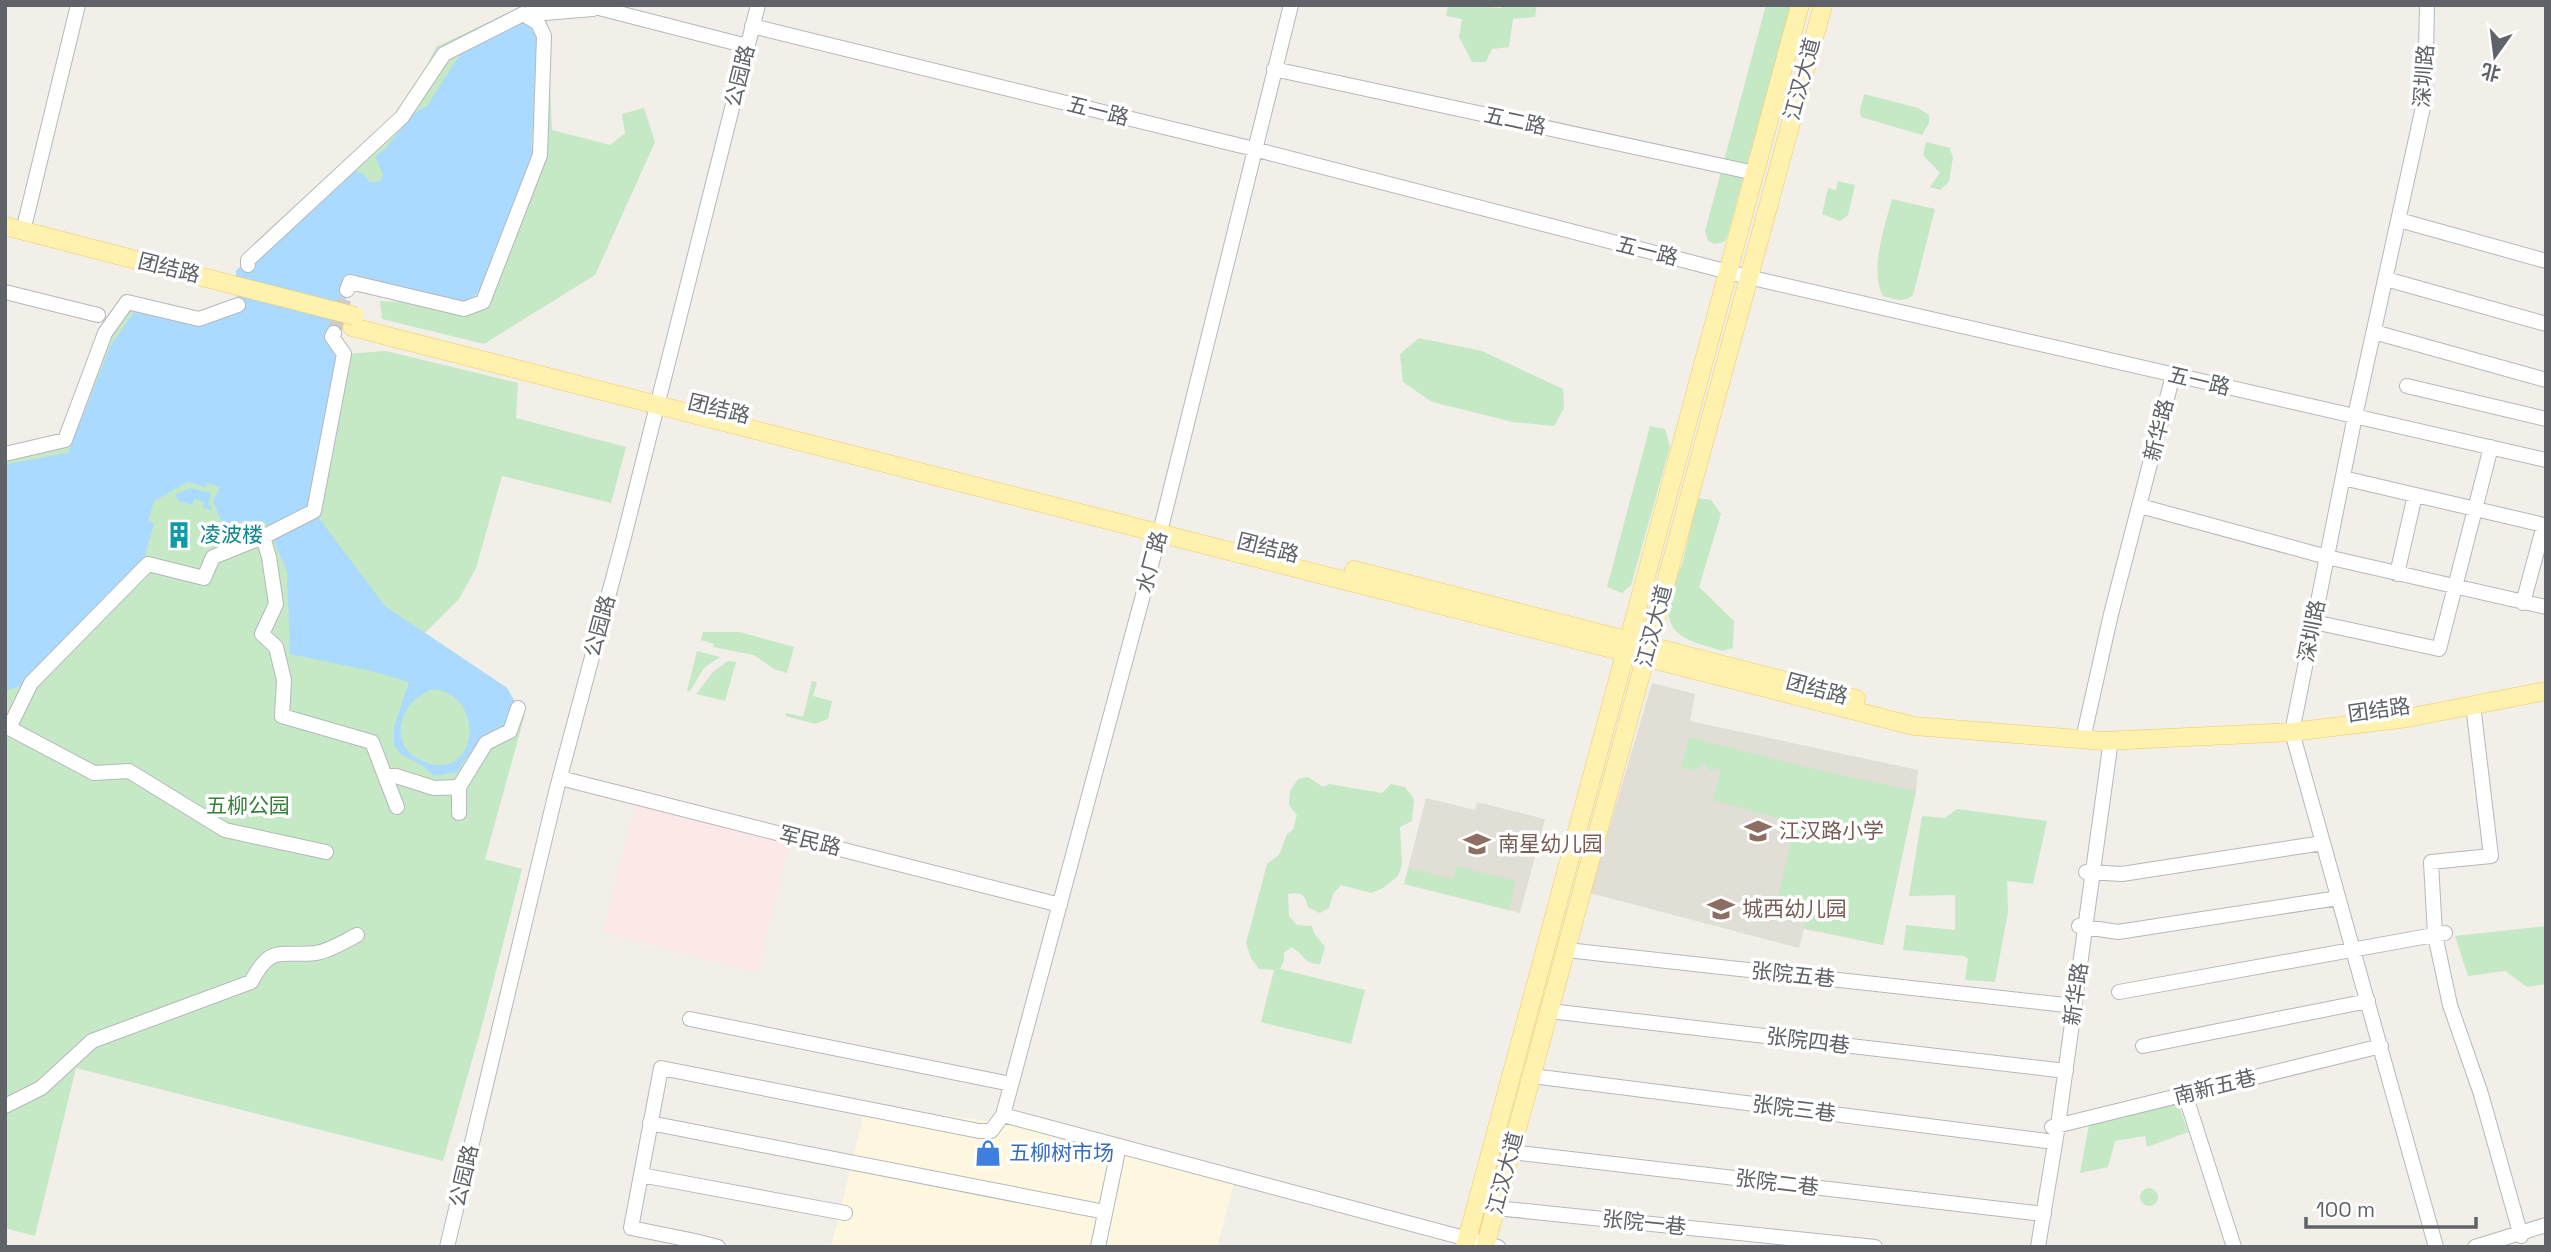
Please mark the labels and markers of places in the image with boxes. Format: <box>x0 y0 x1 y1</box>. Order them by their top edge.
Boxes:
building icon: 凌波楼 <box>164 520 194 550</box>
place label: 凌波楼 <box>200 521 263 548</box>
school or university icon: 江汉路小学 <box>1743 816 1773 846</box>
place label: 江汉路小学 <box>1779 817 1884 844</box>
school or university icon: 南星幼儿园 <box>1462 829 1492 859</box>
place label: 南星幼儿园 <box>1498 830 1603 857</box>
school or university icon: 城西幼儿园 <box>1706 894 1736 924</box>
place label: 城西幼儿园 <box>1742 895 1847 922</box>
shop icon: 五柳树市场 <box>973 1138 1003 1168</box>
place label: 五柳树市场 <box>1009 1139 1114 1166</box>

